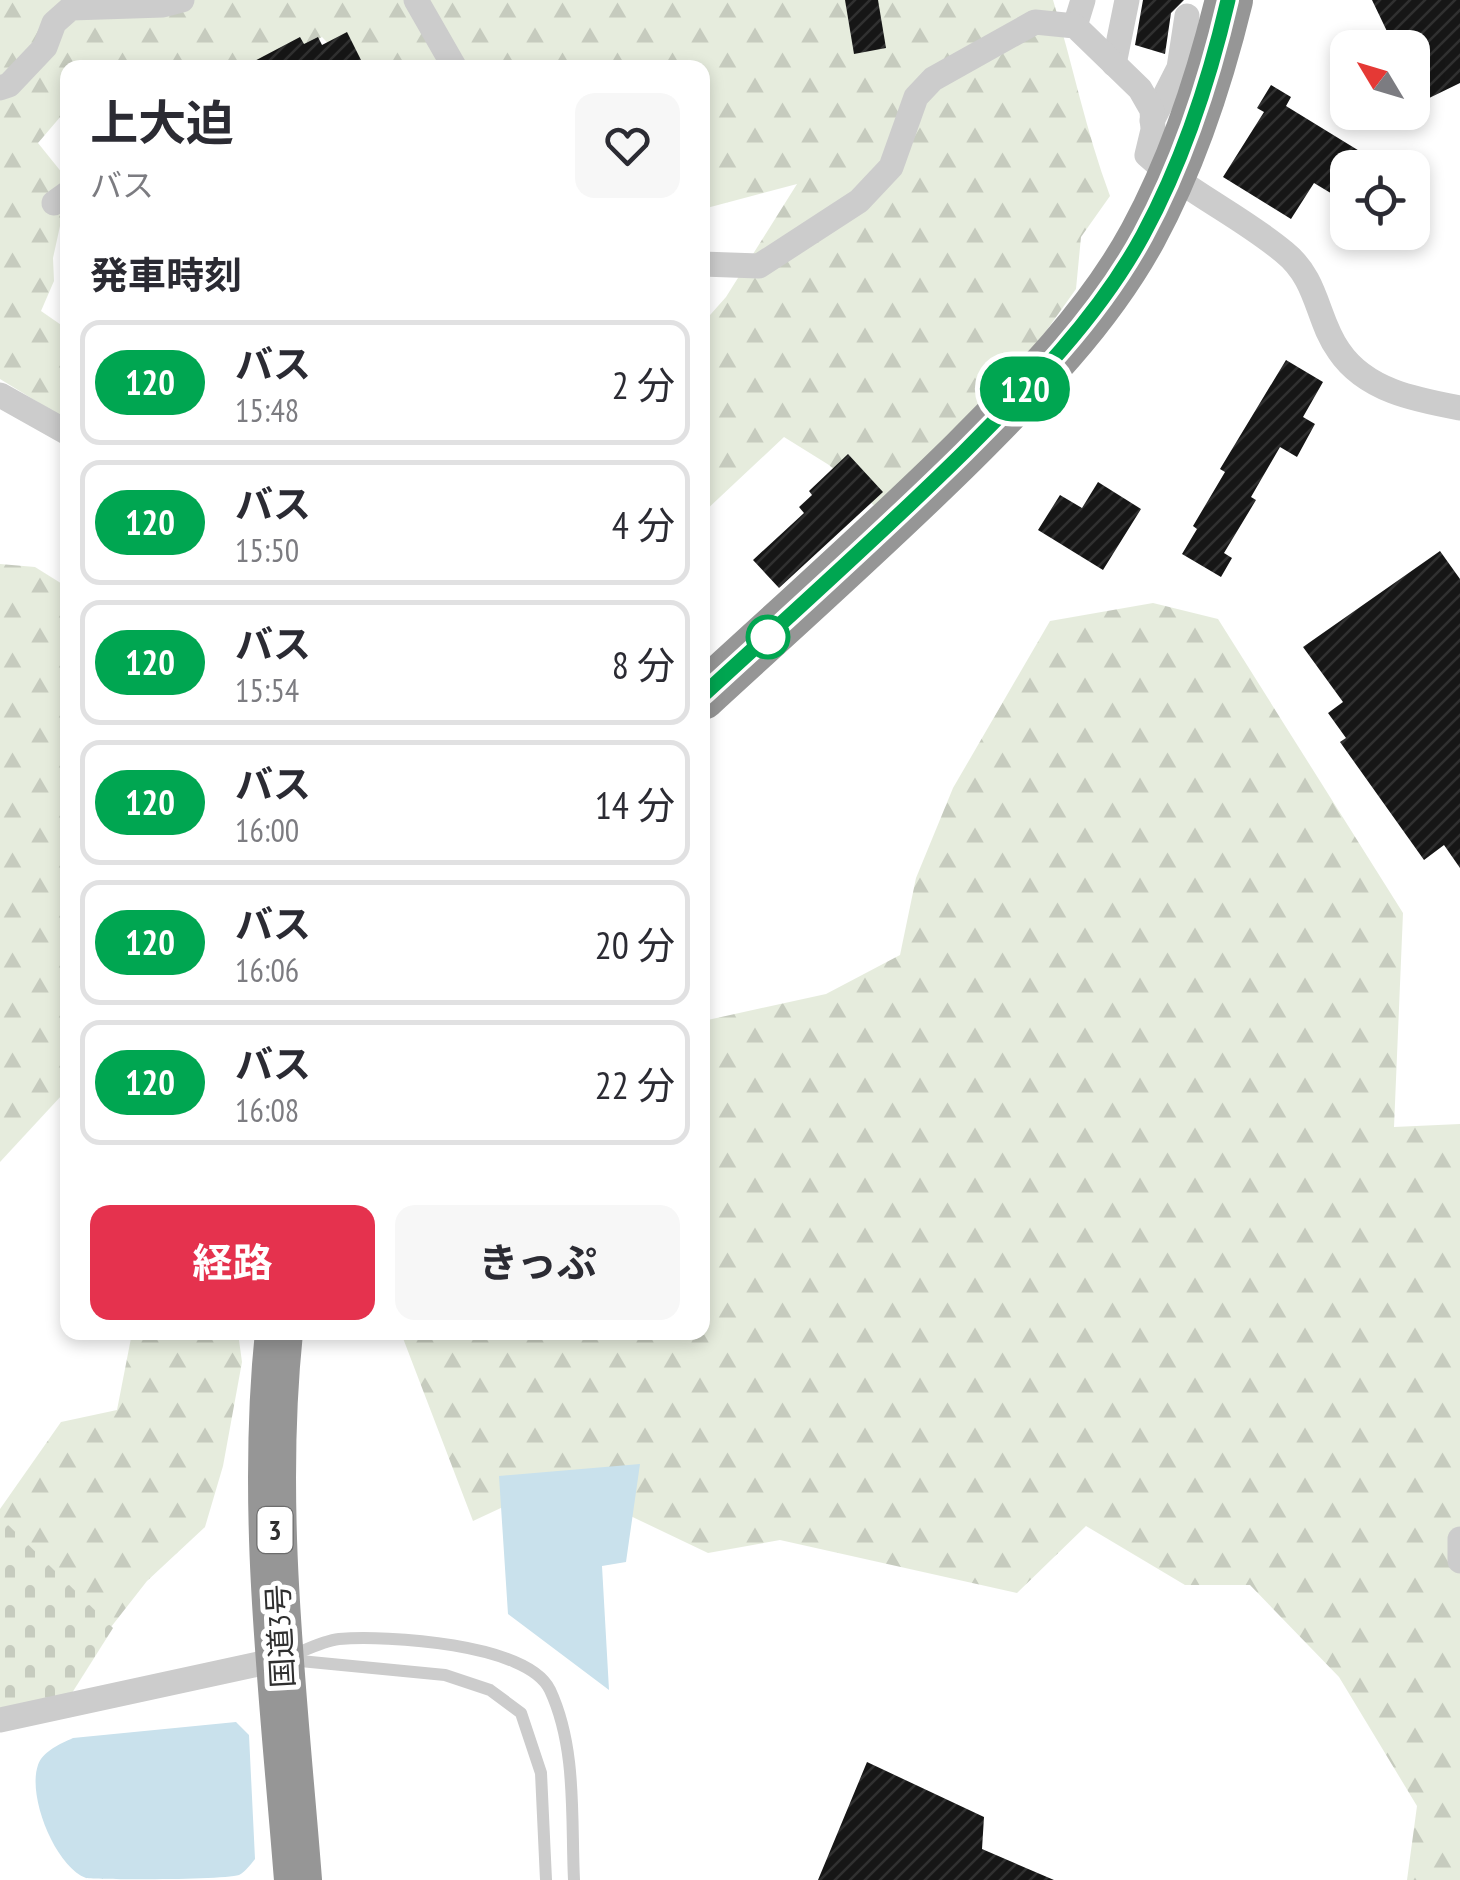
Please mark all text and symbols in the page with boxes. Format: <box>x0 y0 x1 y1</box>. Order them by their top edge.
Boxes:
north arrow <box>1330 30 1430 130</box>
map controls <box>1330 30 1430 250</box>
text: 上大迫 <box>90 91 234 153</box>
button: heart <box>575 93 680 198</box>
button: locate <box>1330 150 1430 250</box>
text: バス <box>90 164 154 206</box>
text: 発車時刻 <box>90 250 242 299</box>
text: バス <box>235 339 311 388</box>
line badge: 120 <box>968 356 1082 422</box>
text: 120 <box>125 359 175 405</box>
text: 2 分 <box>612 360 675 409</box>
text: 120 <box>1000 366 1050 412</box>
text: 15:48 <box>235 389 299 431</box>
text: バス <box>235 479 311 528</box>
text: 120 <box>125 499 175 545</box>
text: 4 分 <box>612 500 675 549</box>
text: 15:50 <box>235 529 299 571</box>
unlabelled marker <box>747 616 789 658</box>
text: バス <box>235 619 311 668</box>
text: 120 <box>125 639 175 685</box>
text: 8 分 <box>612 640 675 689</box>
text: 15:54 <box>235 669 299 711</box>
text: バス <box>235 759 311 808</box>
text: 120 <box>125 779 175 825</box>
text: 14 分 <box>595 780 675 829</box>
text: 16:00 <box>235 809 299 851</box>
text: バス <box>235 899 311 948</box>
text: 120 <box>125 919 175 965</box>
text: 20 分 <box>595 920 675 969</box>
text: 16:06 <box>235 949 299 991</box>
text: バス <box>235 1039 311 1088</box>
text: 120 <box>125 1059 175 1105</box>
text: 22 分 <box>595 1060 675 1109</box>
text: 16:08 <box>235 1089 299 1131</box>
button: 経路 <box>90 1205 375 1320</box>
button: きっぷ <box>395 1205 680 1320</box>
road number: 3 <box>258 1507 292 1553</box>
street label: 国道3号 <box>257 1583 302 1689</box>

